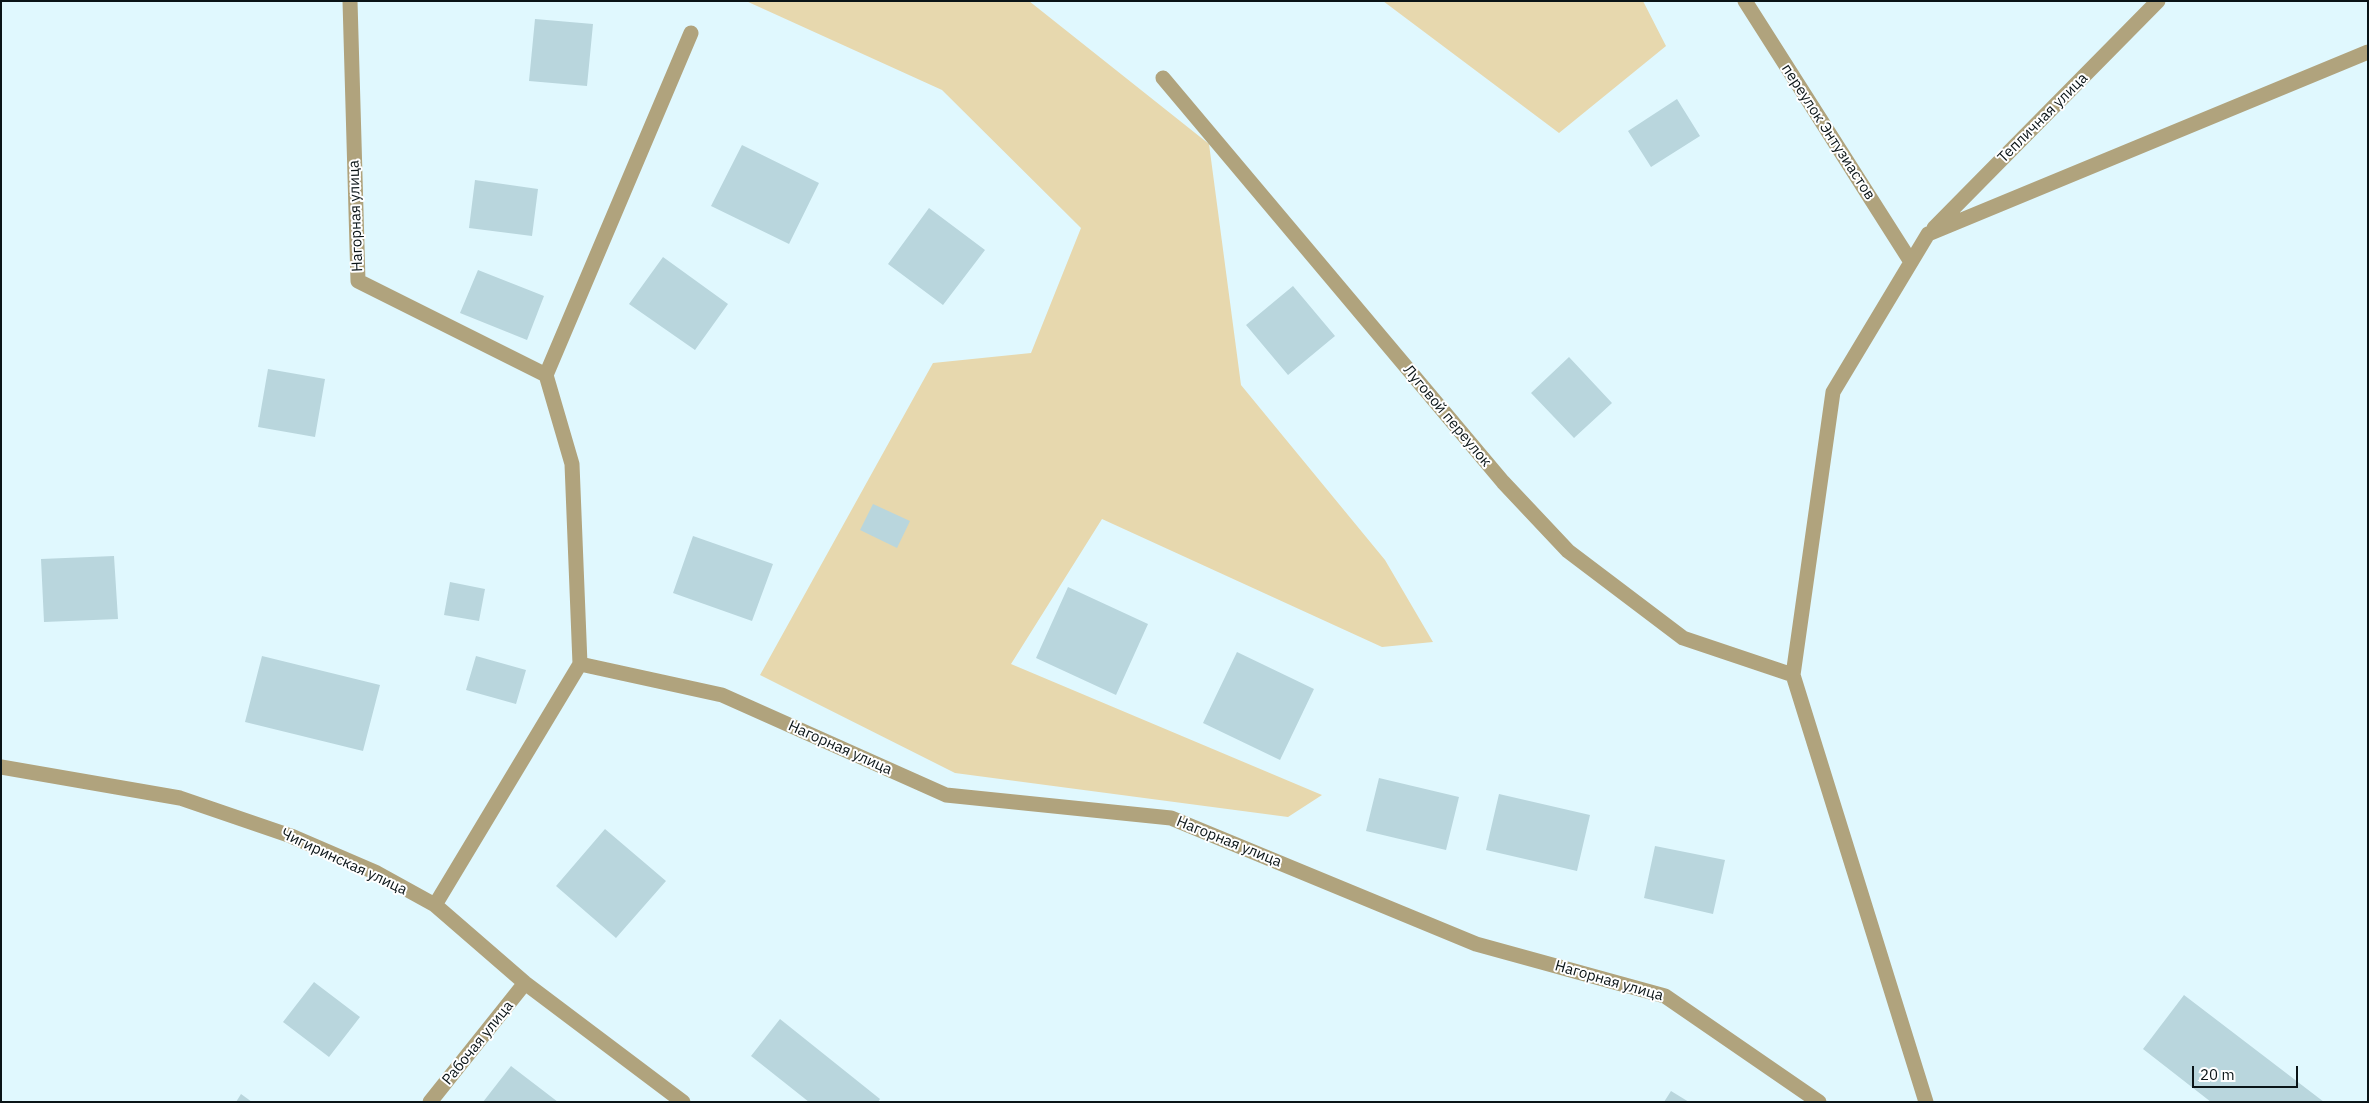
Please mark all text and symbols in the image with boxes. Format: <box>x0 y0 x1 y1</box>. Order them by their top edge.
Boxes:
street label: переулок Энтузиастов <box>1777 61 1879 203</box>
street label: Тепличная улица <box>1994 69 2092 167</box>
street label: Нагорная улица <box>345 160 367 272</box>
street label: Луговой переулок <box>1399 361 1495 471</box>
street label: Нагорная улица <box>785 717 895 779</box>
street label: Нагорная улица <box>1174 813 1284 871</box>
street label: Чигиринская улица <box>278 825 410 899</box>
street label: Нагорная улица <box>1553 957 1665 1005</box>
street label: Рабочая улица <box>439 997 517 1089</box>
scale bar <box>2194 1056 2300 1088</box>
text: 20 m <box>2200 1065 2235 1084</box>

